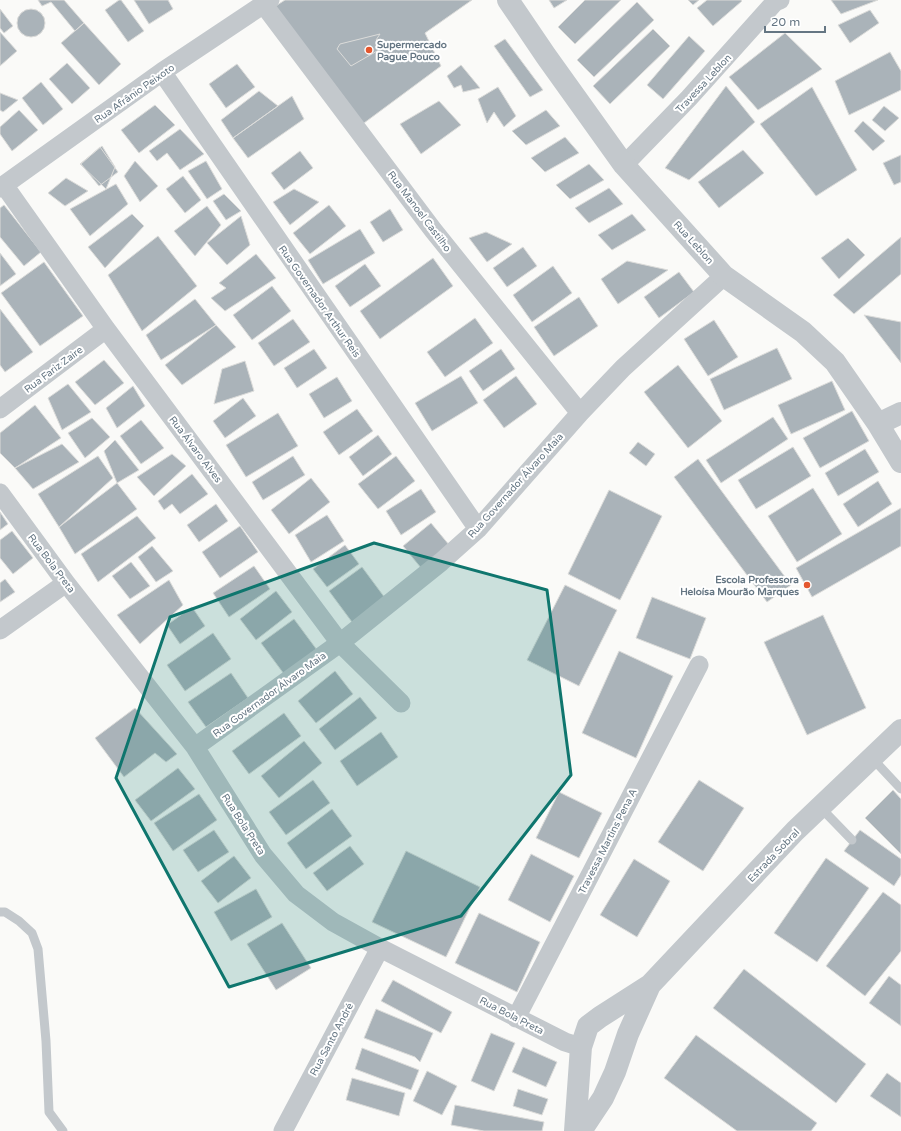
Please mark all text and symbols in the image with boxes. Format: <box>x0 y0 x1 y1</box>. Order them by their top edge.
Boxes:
scale bar <box>765 8 825 34</box>
text: 20 m <box>771 15 800 29</box>
place label: Supermercado Pague Pouco <box>377 39 447 63</box>
marker: Supermercado Pague Pouco <box>364 45 374 55</box>
street label: Travessa Leblon <box>673 52 734 116</box>
street label: Rua Afrânio Peixoto <box>92 62 177 126</box>
street label: Rua Manoel Castilho <box>385 169 453 254</box>
street label: Rua Leblon <box>671 219 716 267</box>
street label: Rua Governador Arthur Reis <box>276 243 363 360</box>
street label: Rua Fariz Zaire <box>22 344 85 396</box>
street label: Rua Álvaro Alves <box>166 414 224 485</box>
street label: Rua Governador Álvaro Maia <box>466 431 566 541</box>
street label: Rua Bola Preta <box>25 532 77 595</box>
place label: Escola Professora Heloísa Mourão Marques <box>680 574 799 598</box>
marker: Escola Professora Heloísa Mourão Marques <box>802 580 812 590</box>
street label: Rua Governador Álvaro Maia <box>211 650 328 740</box>
street label: Travessa Martins Pena A <box>576 787 640 896</box>
street label: Rua Bola Preta <box>219 792 267 857</box>
street label: Estrada Sobral <box>745 827 802 885</box>
street label: Rua Bola Preta <box>477 995 546 1037</box>
street label: Rua Santo André <box>308 1001 356 1078</box>

